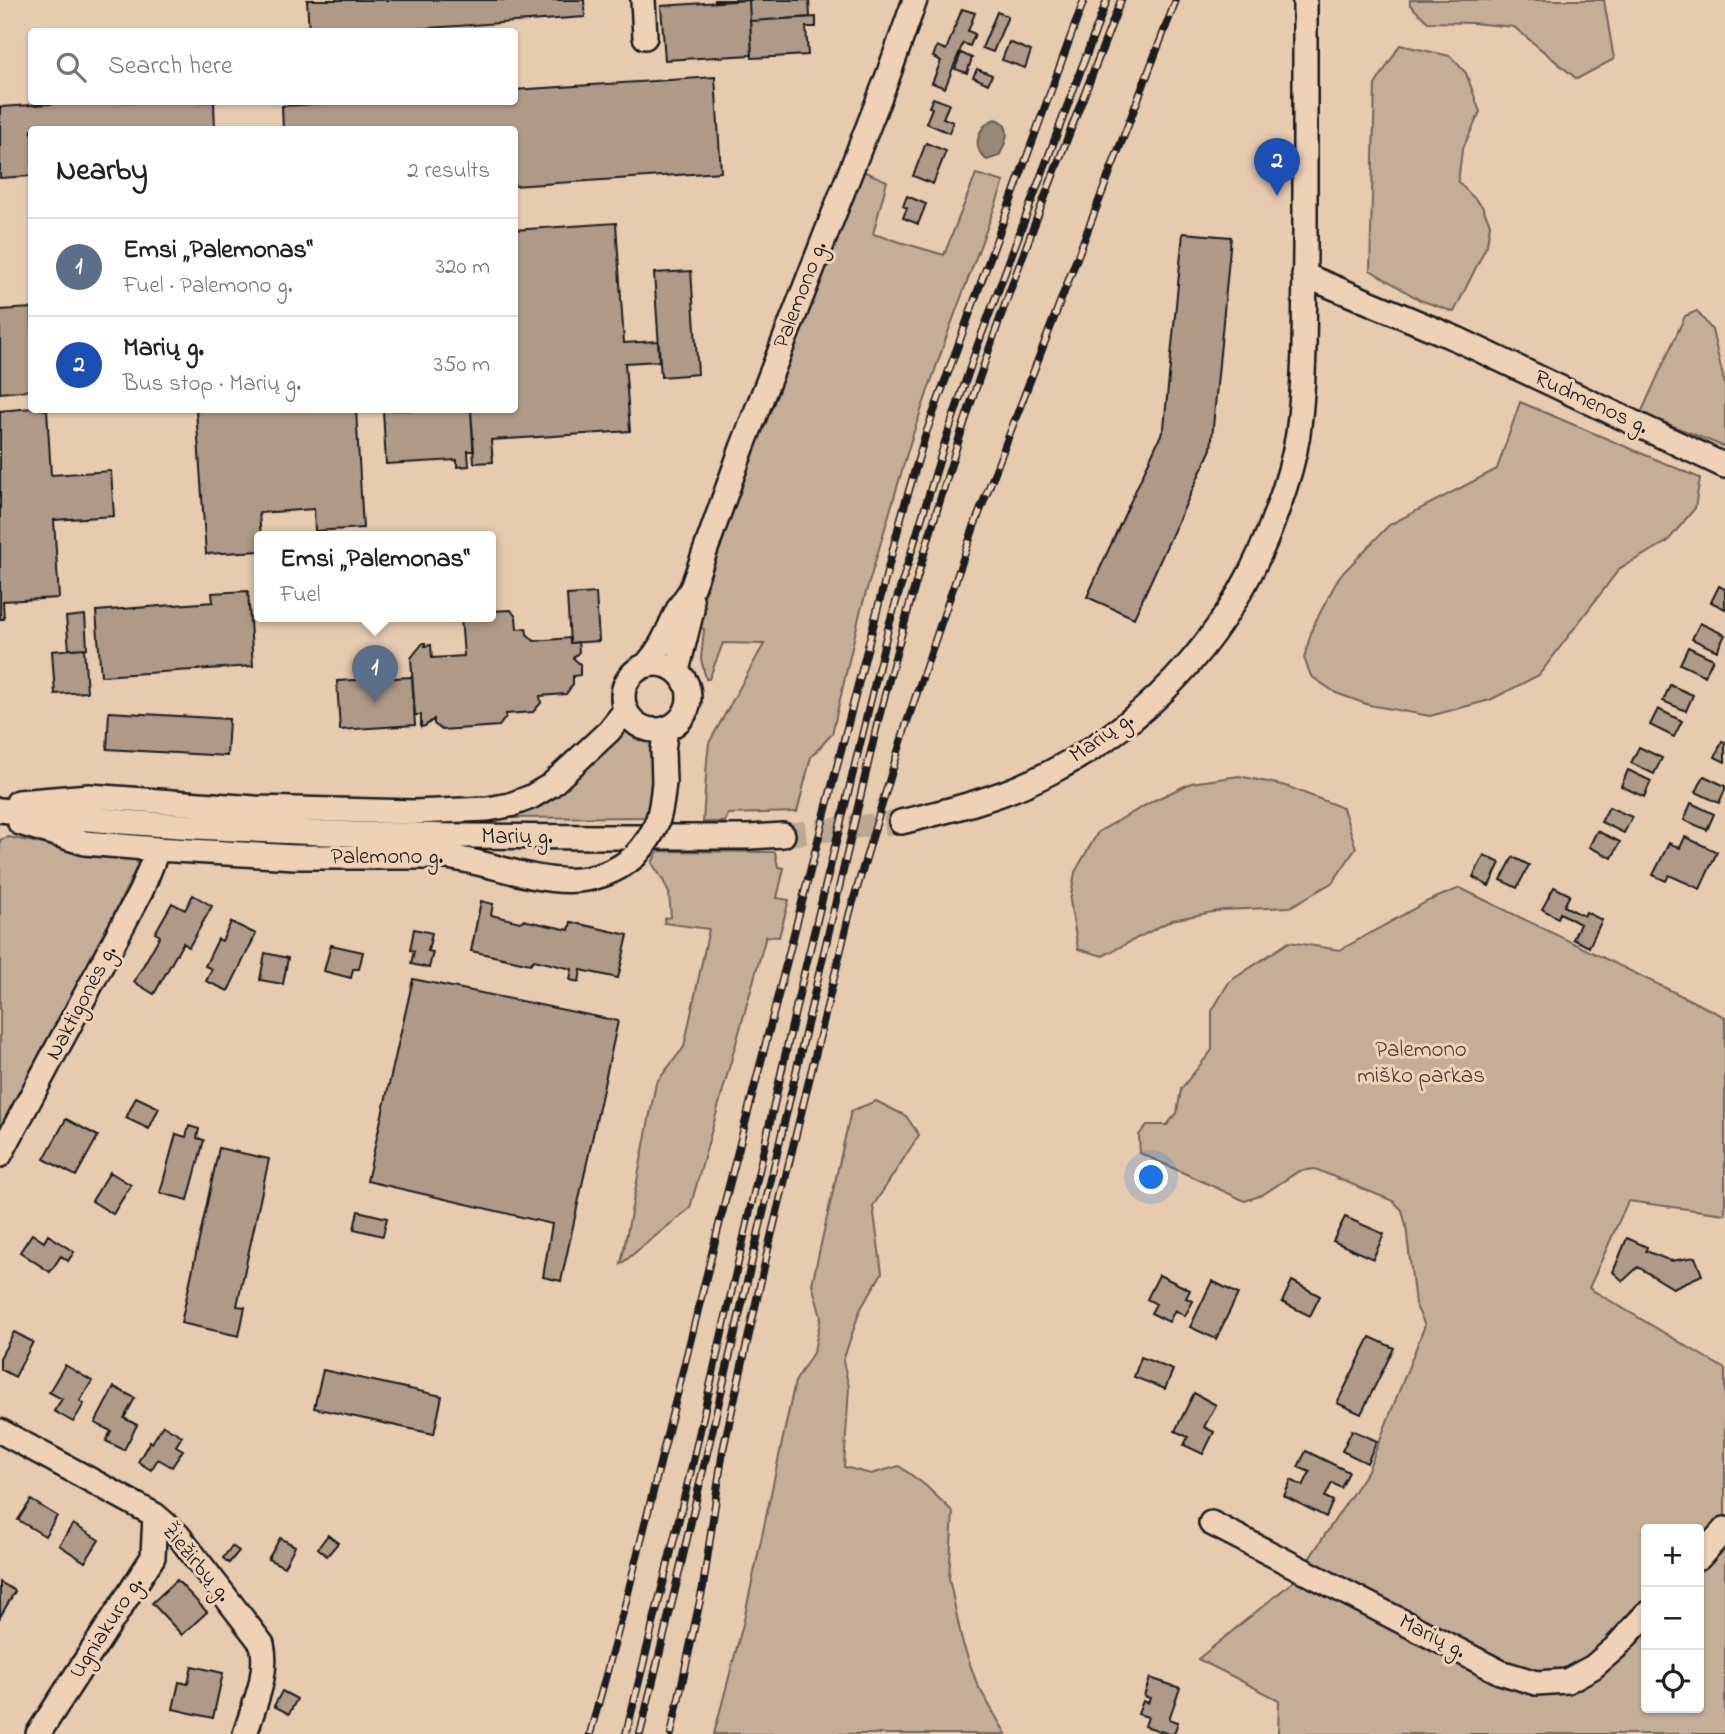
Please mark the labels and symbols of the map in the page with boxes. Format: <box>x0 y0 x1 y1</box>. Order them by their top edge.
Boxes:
pin: 2 <box>1254 138 1300 196</box>
street label: Palemono g. <box>765 236 838 354</box>
street label: Rudmenos g. <box>1528 362 1654 445</box>
pin: 1 <box>352 645 398 703</box>
street label: Marių g. <box>1063 704 1142 773</box>
street label: Marių g. <box>481 821 553 855</box>
street label: Palemono g. <box>331 841 444 875</box>
street label: Naktigonės g. <box>38 939 127 1067</box>
park label: Palemono miško parkas <box>1357 1034 1485 1093</box>
your location <box>1134 1160 1168 1194</box>
street label: Žiežirbų g. <box>152 1516 239 1611</box>
street label: Ugniakuro g. <box>62 1570 153 1686</box>
street label: Marių g. <box>1392 1606 1472 1669</box>

